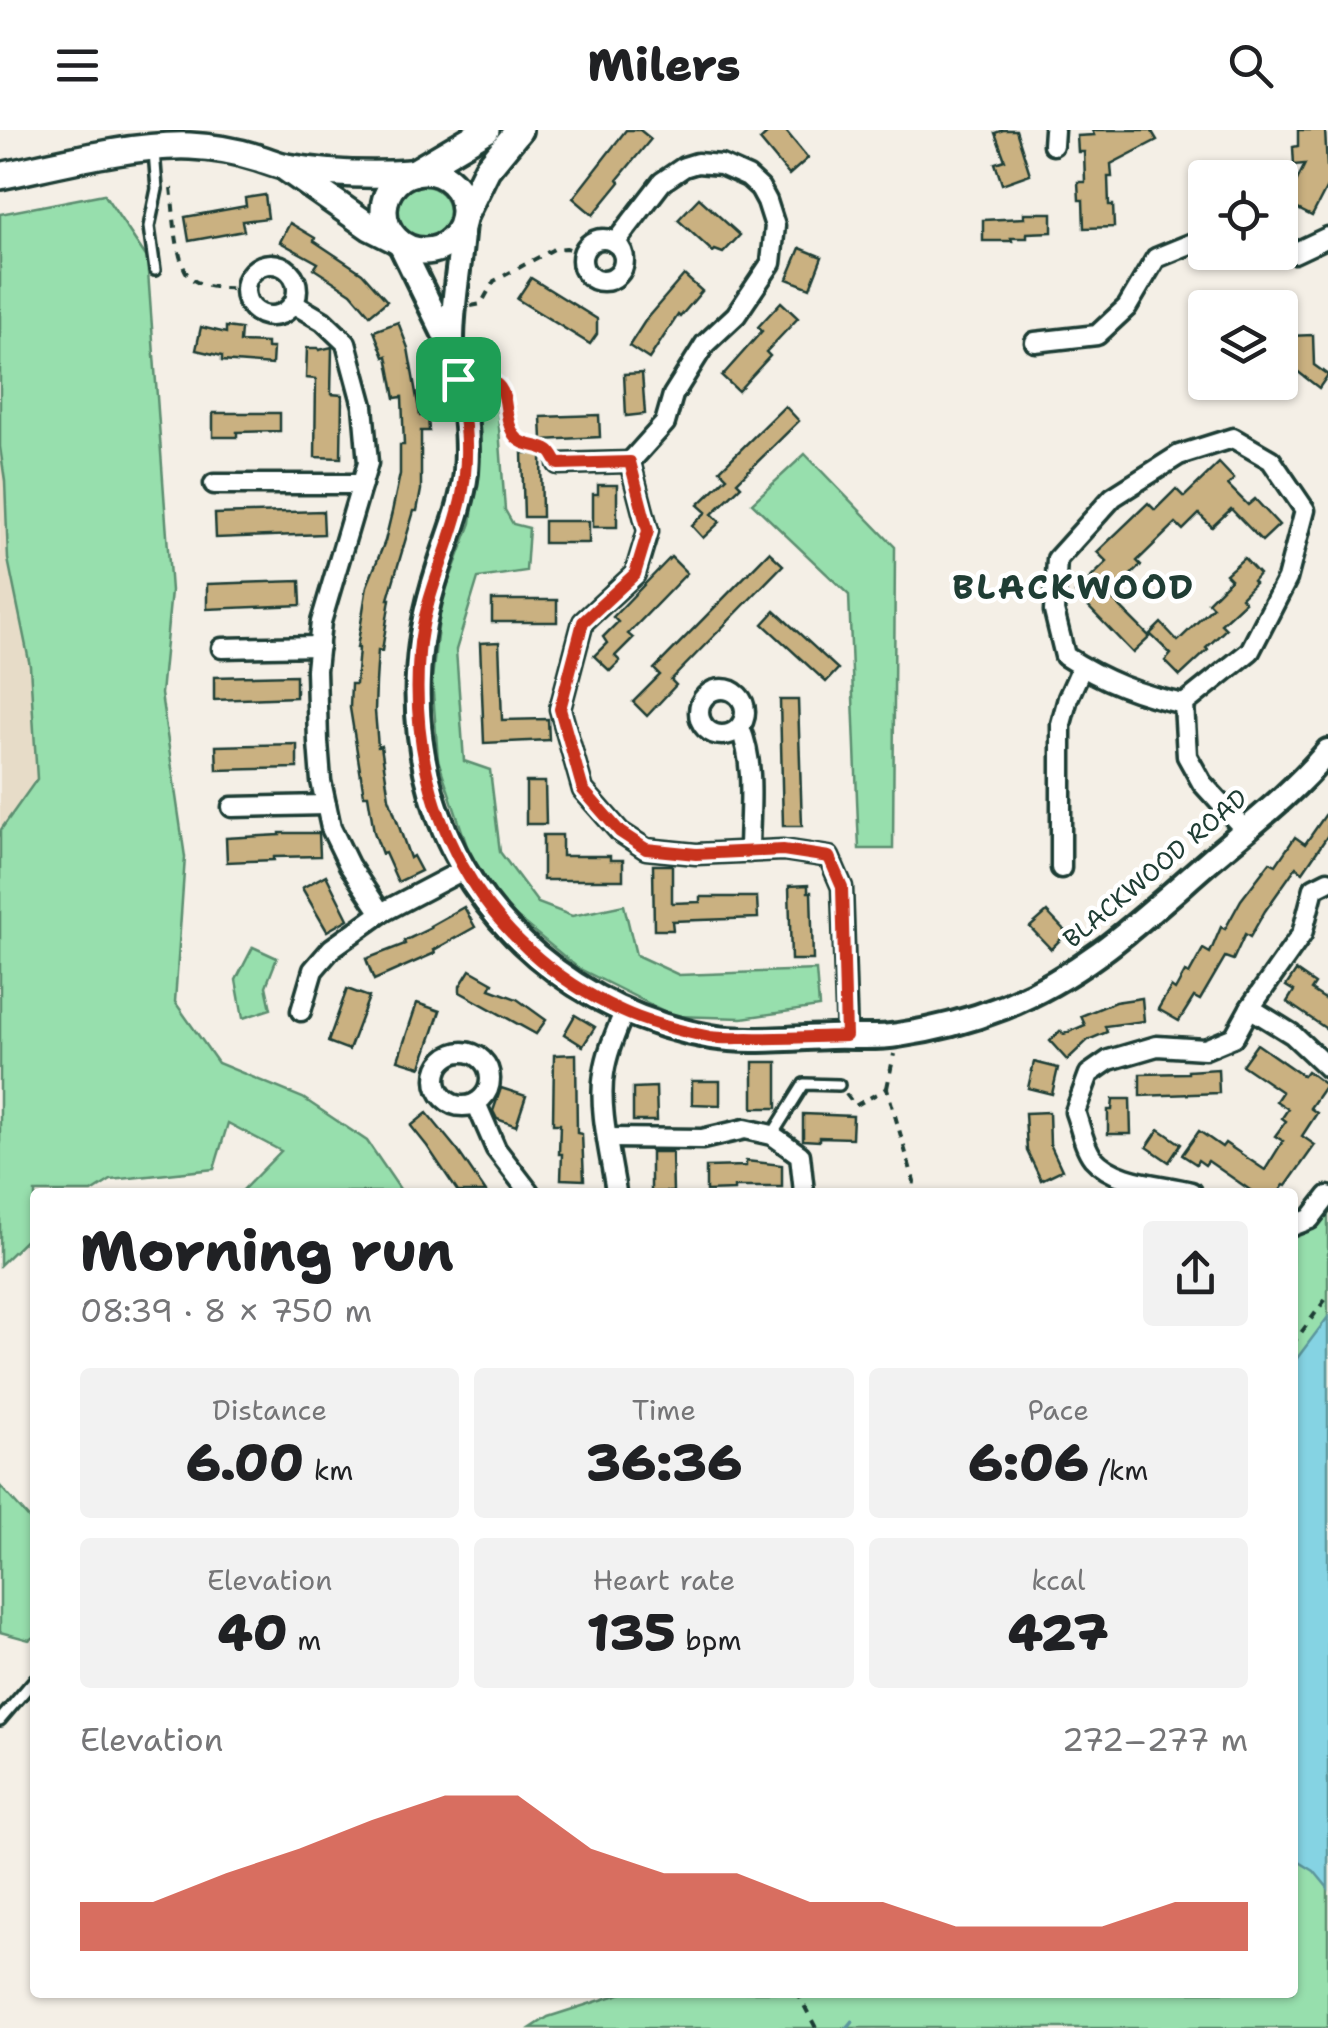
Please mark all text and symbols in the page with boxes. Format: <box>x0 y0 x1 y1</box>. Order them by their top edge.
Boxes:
text: Milers <box>588 35 740 95</box>
icon: menu <box>50 38 105 93</box>
icon: search <box>1223 38 1278 93</box>
map controls <box>1188 160 1298 400</box>
button: locate <box>1188 160 1298 270</box>
button: layers <box>1188 290 1298 400</box>
pin <box>416 337 501 422</box>
icon: arrive <box>431 352 486 407</box>
district label: BLACKWOOD <box>952 563 1196 610</box>
street label: BLACKWOOD ROAD <box>1056 781 1254 955</box>
text: Morning run <box>80 1214 454 1288</box>
button: share <box>1143 1221 1248 1326</box>
text: 08:39 · 8 × 750 m <box>80 1289 372 1332</box>
text: Distance <box>212 1391 327 1429</box>
text: Time <box>632 1391 696 1429</box>
text: Pace <box>1028 1391 1089 1429</box>
text: 6.00 <box>186 1429 304 1496</box>
text: 36:36 <box>586 1429 742 1496</box>
text: 6:06 <box>968 1429 1089 1496</box>
text: km <box>304 1451 353 1489</box>
text: /km <box>1089 1451 1148 1489</box>
text: Elevation <box>207 1561 332 1599</box>
text: Heart rate <box>593 1561 735 1599</box>
text: kcal <box>1031 1561 1086 1599</box>
text: 40 <box>218 1599 288 1666</box>
text: 135 <box>586 1599 676 1666</box>
text: 427 <box>1008 1599 1109 1666</box>
text: m <box>288 1621 322 1659</box>
text: bpm <box>676 1621 742 1659</box>
text: Elevation <box>80 1718 223 1761</box>
text: 272–277 m <box>1062 1718 1248 1761</box>

